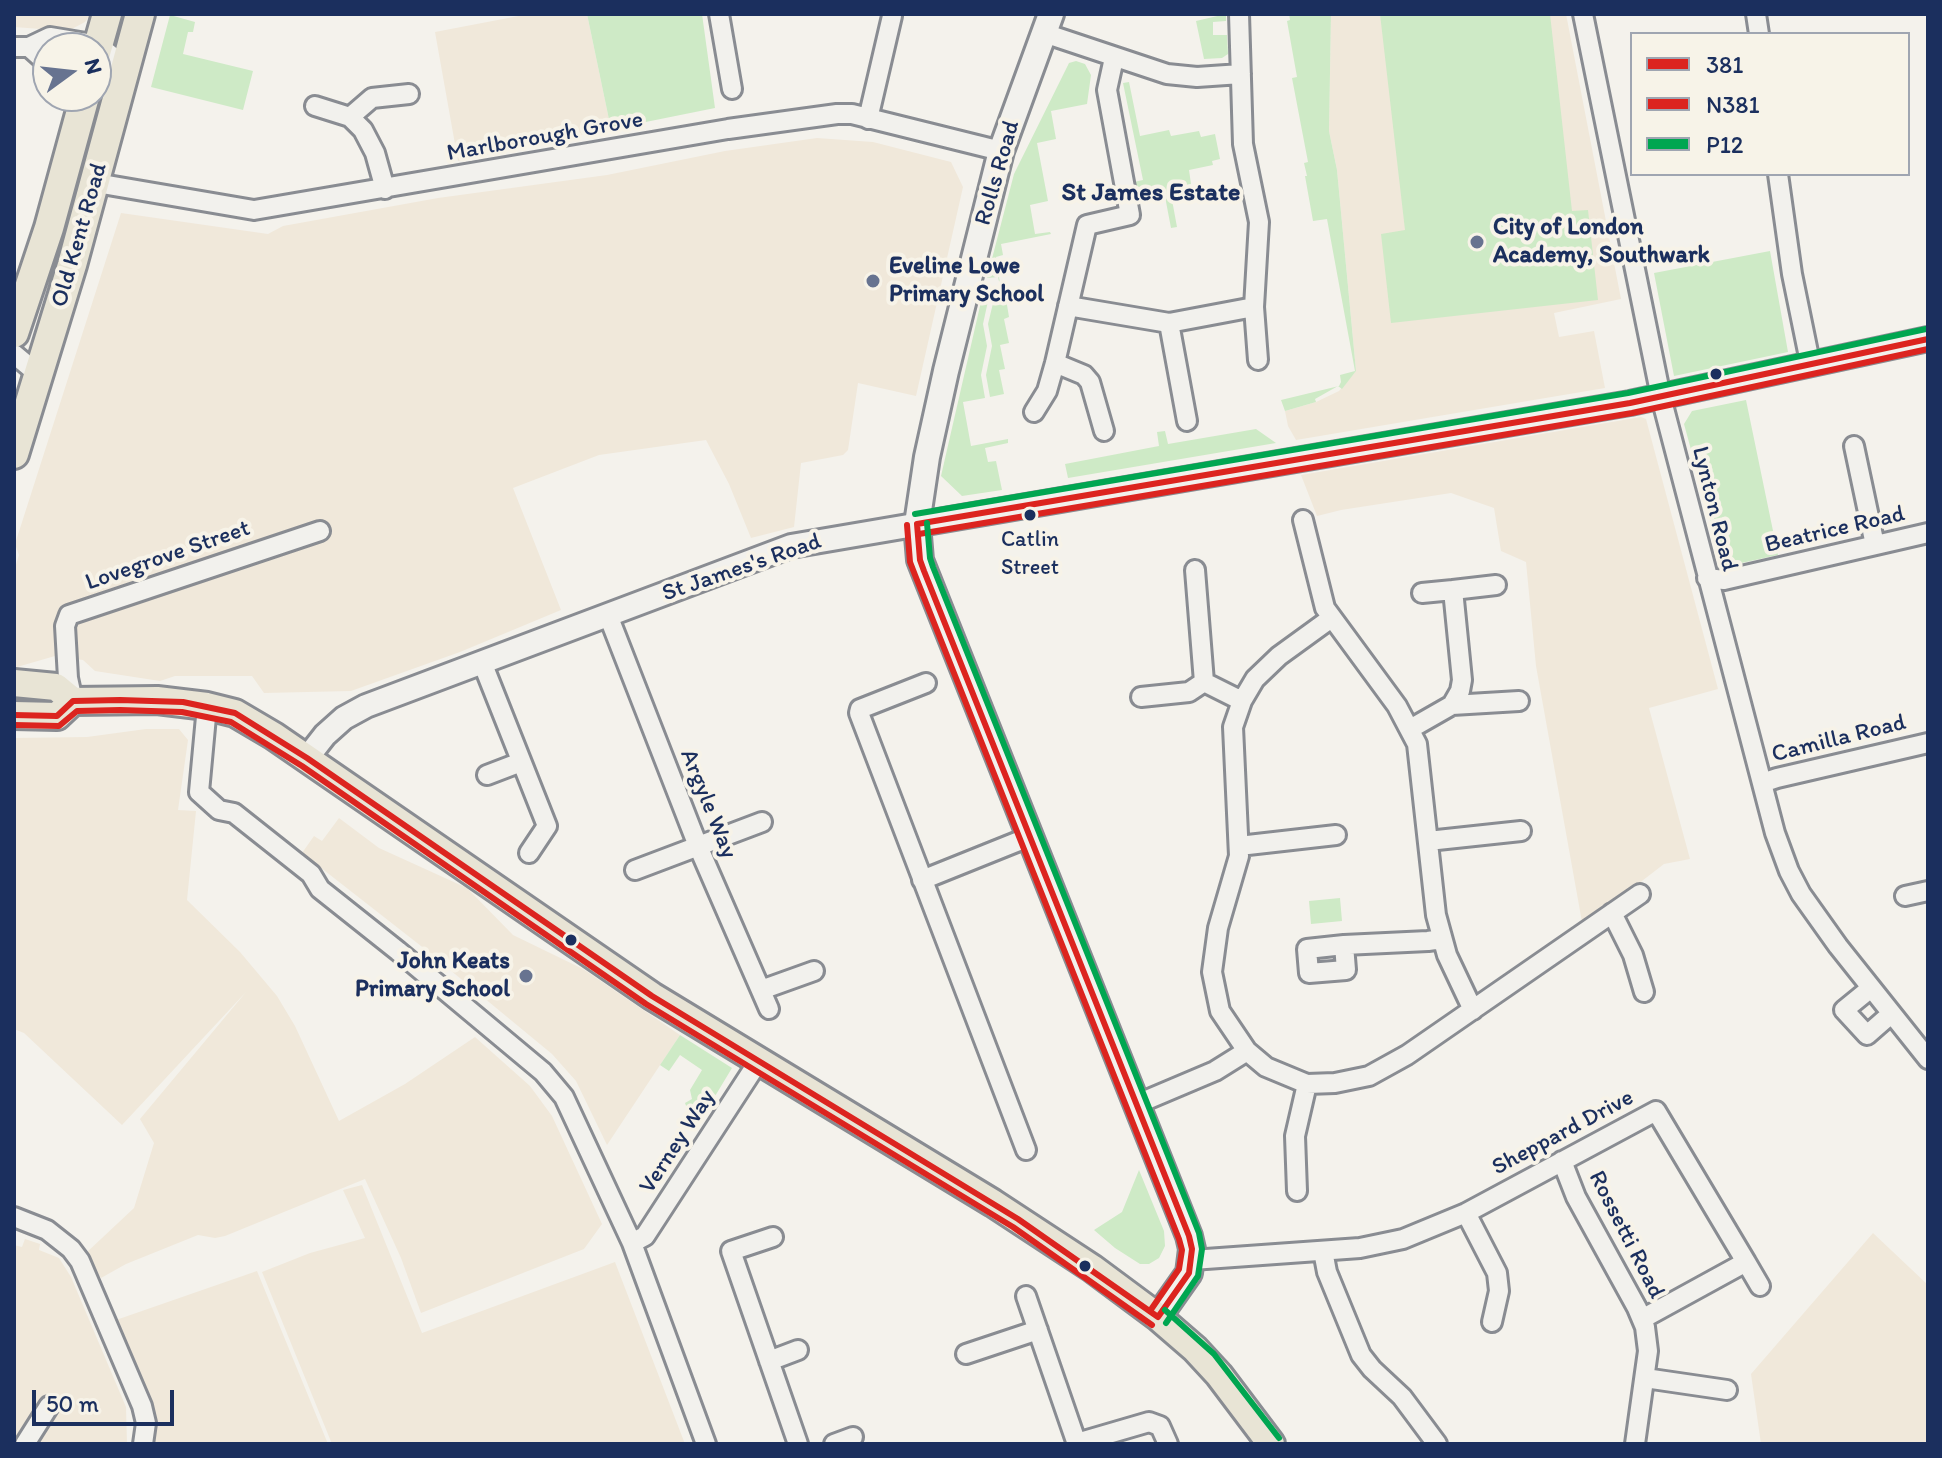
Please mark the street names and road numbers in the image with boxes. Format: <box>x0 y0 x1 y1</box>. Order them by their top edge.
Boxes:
street label: Marlborough Grove <box>445 106 645 168</box>
street label: Rolls Road <box>969 117 1027 229</box>
street label: Old Kent Road <box>46 160 114 310</box>
street label: Lynton Road <box>1685 444 1743 574</box>
street label: Beatrice Road <box>1762 500 1908 560</box>
street label: Lovegrove Street <box>82 514 254 598</box>
street label: St James's Road <box>659 527 825 609</box>
street label: Camilla Road <box>1769 708 1909 770</box>
street label: Argyle Way <box>673 745 743 863</box>
street label: Sheppard Drive <box>1487 1084 1639 1182</box>
street label: Verney Way <box>634 1085 722 1199</box>
street label: Rossetti Road <box>1581 1166 1671 1304</box>

